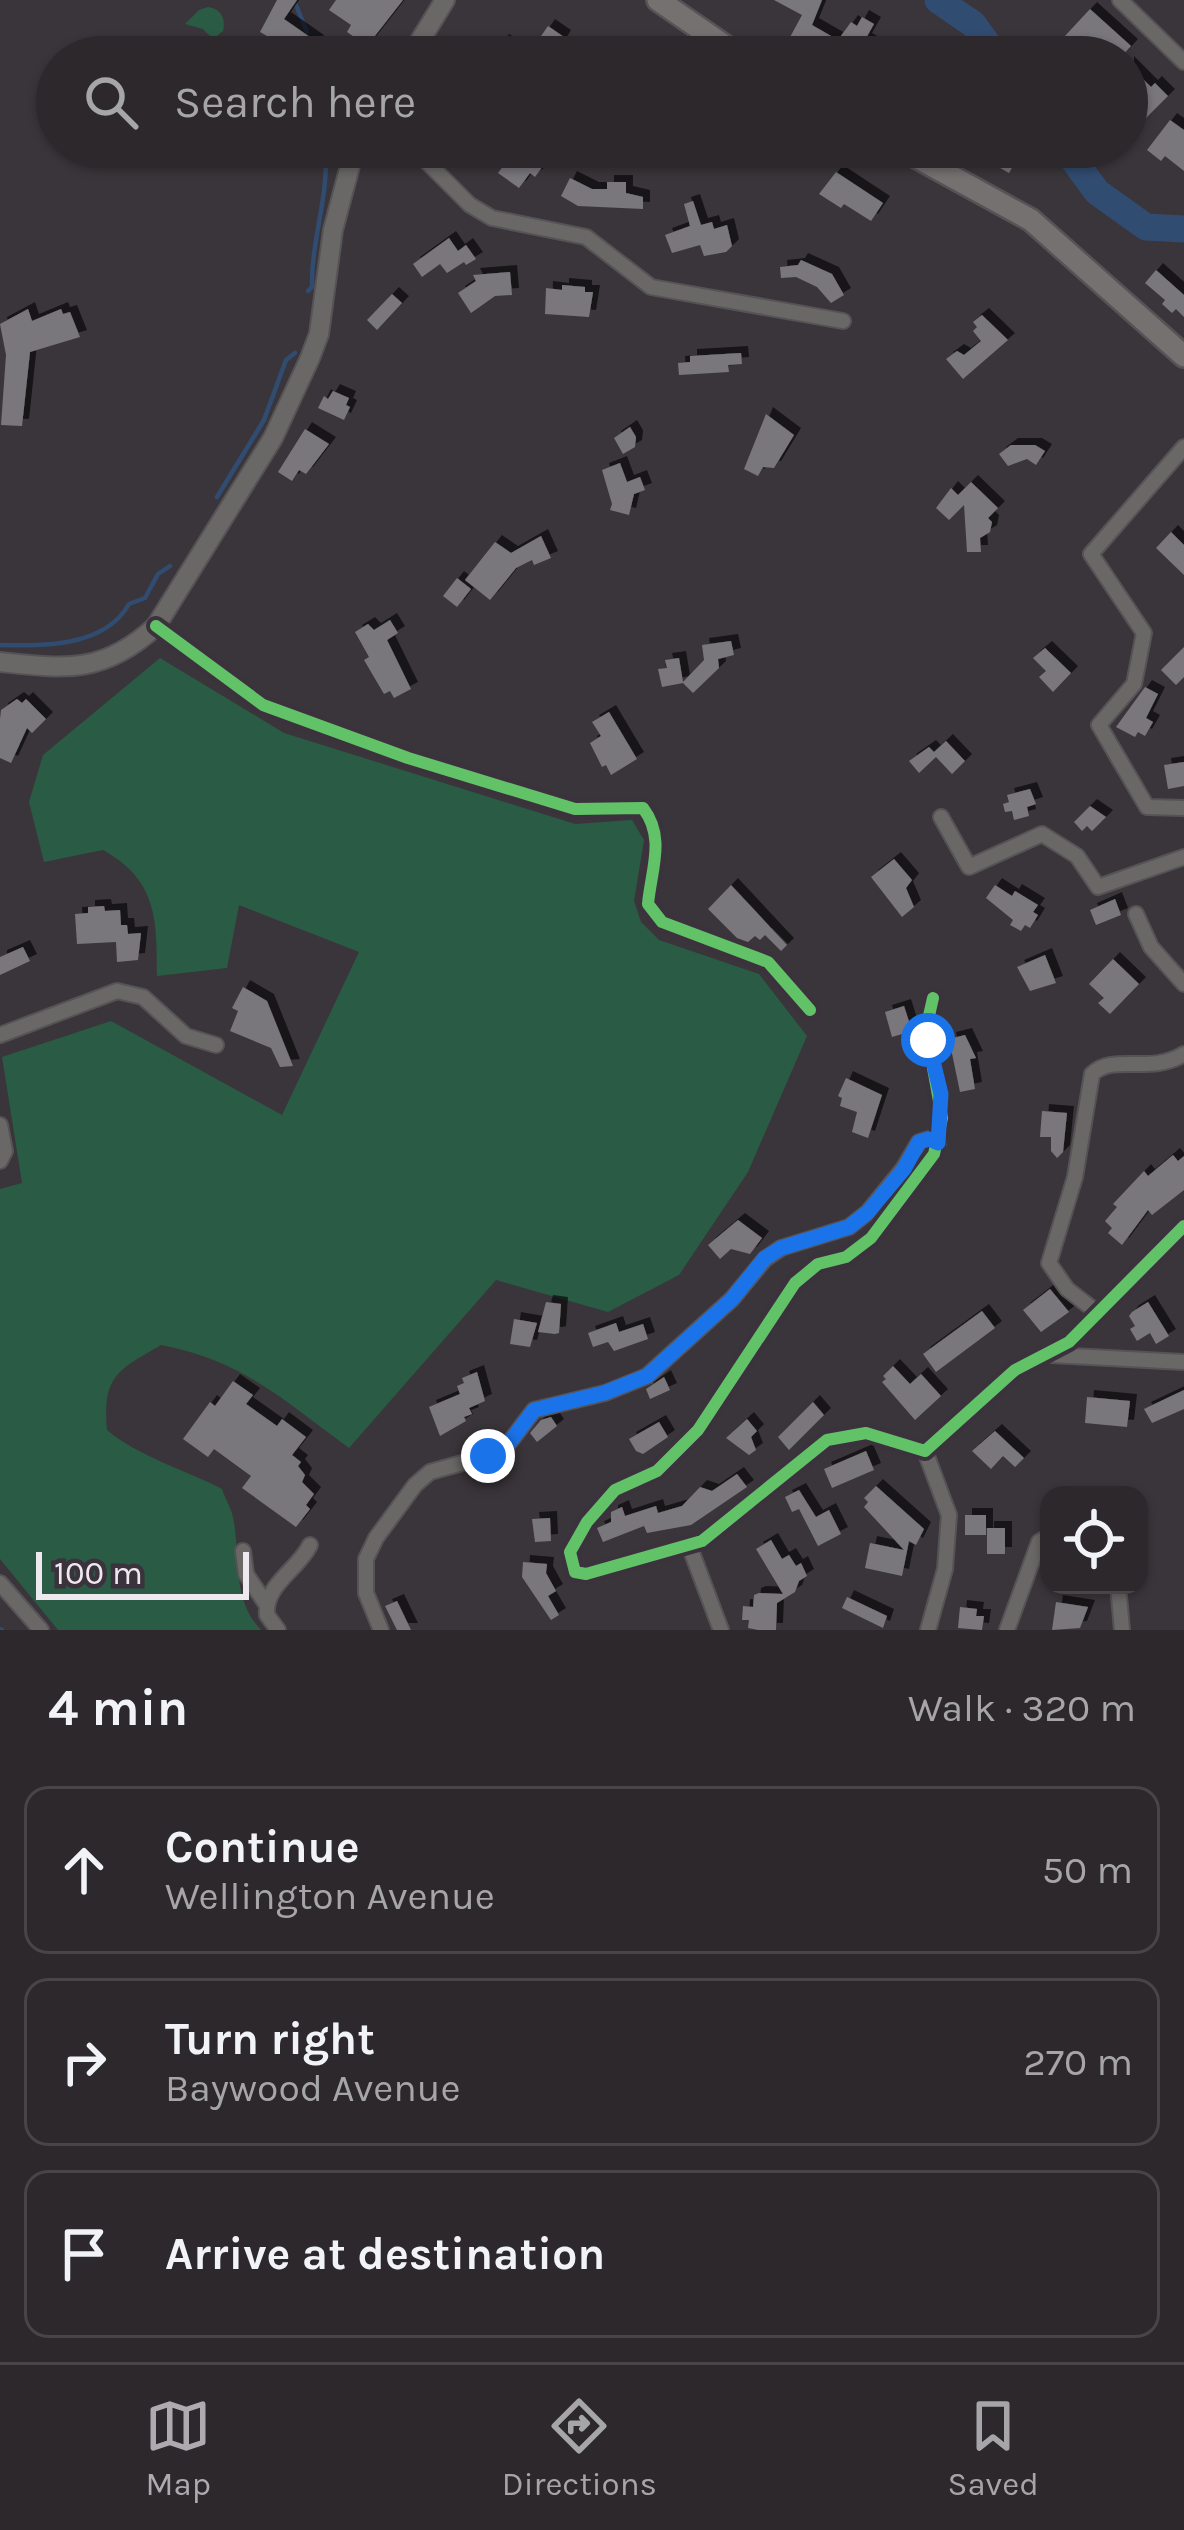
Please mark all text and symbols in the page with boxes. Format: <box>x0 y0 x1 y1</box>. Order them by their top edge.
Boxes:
search box <box>36 36 1148 168</box>
icon: search <box>78 69 144 135</box>
text: Search here <box>174 76 416 128</box>
route start <box>901 1013 955 1067</box>
route end <box>461 1429 515 1483</box>
map controls <box>1040 1486 1148 1594</box>
button: locate <box>1040 1486 1148 1594</box>
scale bar <box>36 1546 249 1599</box>
text: 100 m <box>54 1554 143 1592</box>
text: 4 min <box>48 1678 188 1738</box>
text: Walk · 320 m <box>908 1685 1136 1731</box>
text: Continue <box>165 1821 360 1873</box>
icon: ahead <box>51 1837 117 1903</box>
text: 50 m <box>1042 1847 1133 1893</box>
text: Wellington Avenue <box>165 1873 495 1919</box>
text: Turn right <box>165 2013 375 2065</box>
icon: right <box>51 2029 117 2095</box>
text: 270 m <box>1023 2039 1133 2085</box>
text: Baywood Avenue <box>165 2065 460 2111</box>
icon: arrive <box>51 2221 117 2287</box>
text: Arrive at destination <box>165 2228 605 2280</box>
tab: Map <box>145 2393 211 2503</box>
tab: Directions <box>502 2393 657 2503</box>
tab: Saved <box>948 2393 1039 2503</box>

